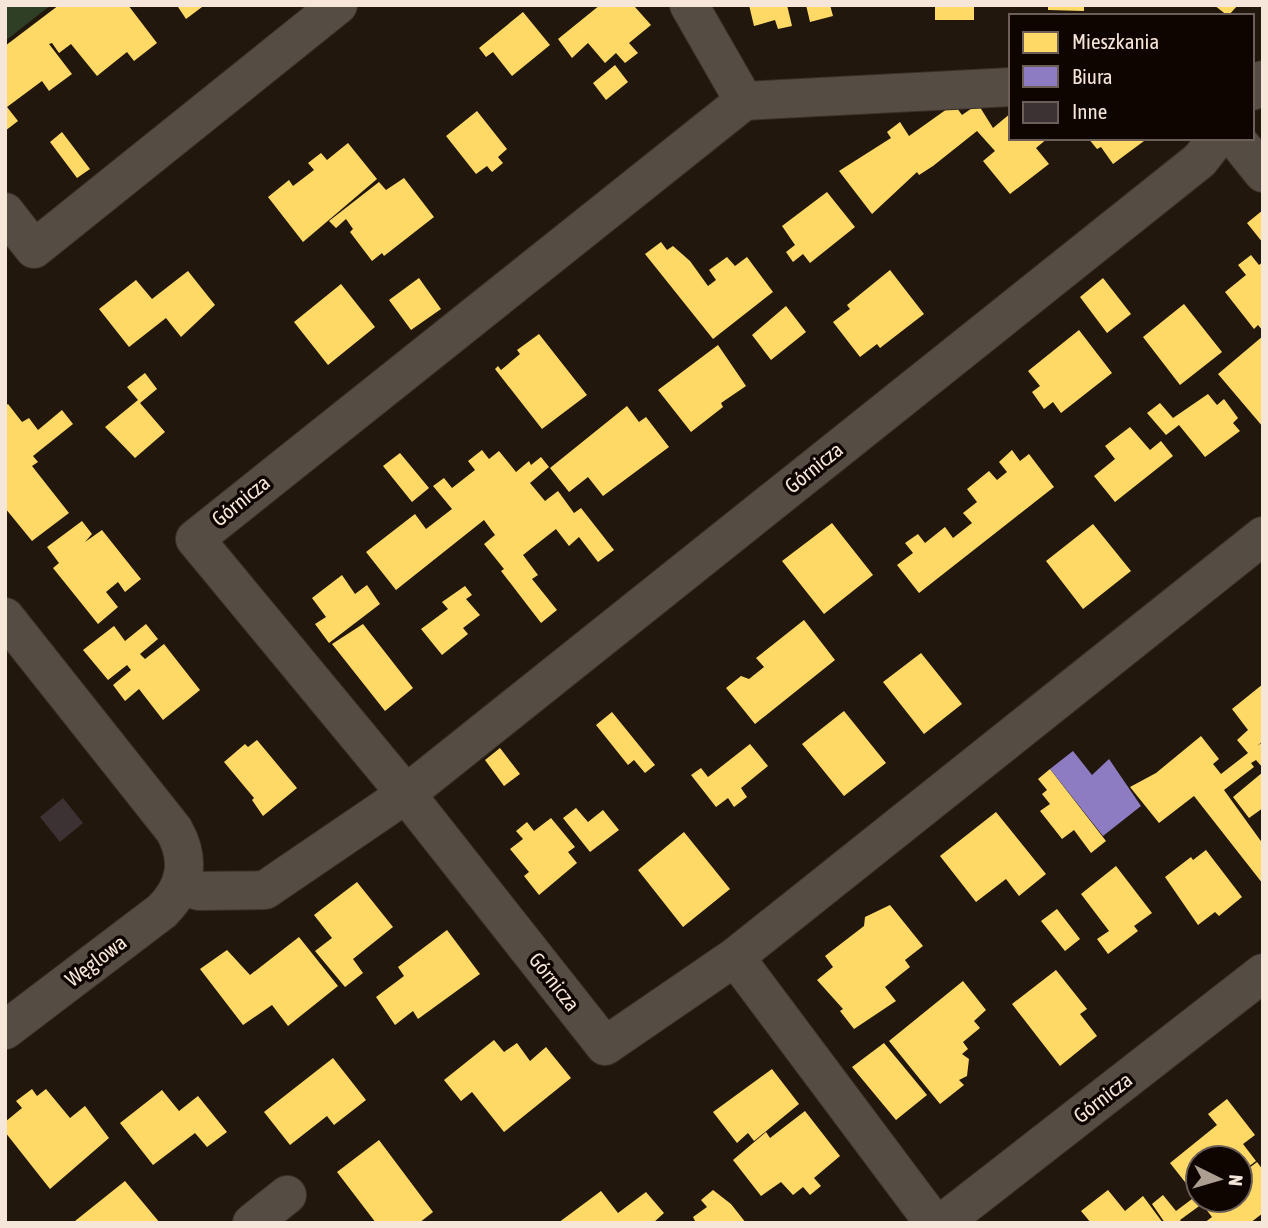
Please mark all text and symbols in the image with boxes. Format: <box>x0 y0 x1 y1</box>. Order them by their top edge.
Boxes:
legend <box>1009 14 1254 140</box>
text: Mieszkania <box>1072 29 1159 53</box>
text: Biura <box>1072 64 1112 88</box>
text: Inne <box>1072 99 1107 123</box>
street label: Górnicza <box>780 437 847 498</box>
street label: Górnicza <box>207 470 274 531</box>
street label: Węglowa <box>60 929 131 991</box>
street label: Górnicza <box>525 947 585 1015</box>
street label: Górnicza <box>1068 1067 1136 1127</box>
north arrow <box>1184 1144 1254 1214</box>
text: N <box>1224 1174 1247 1187</box>

